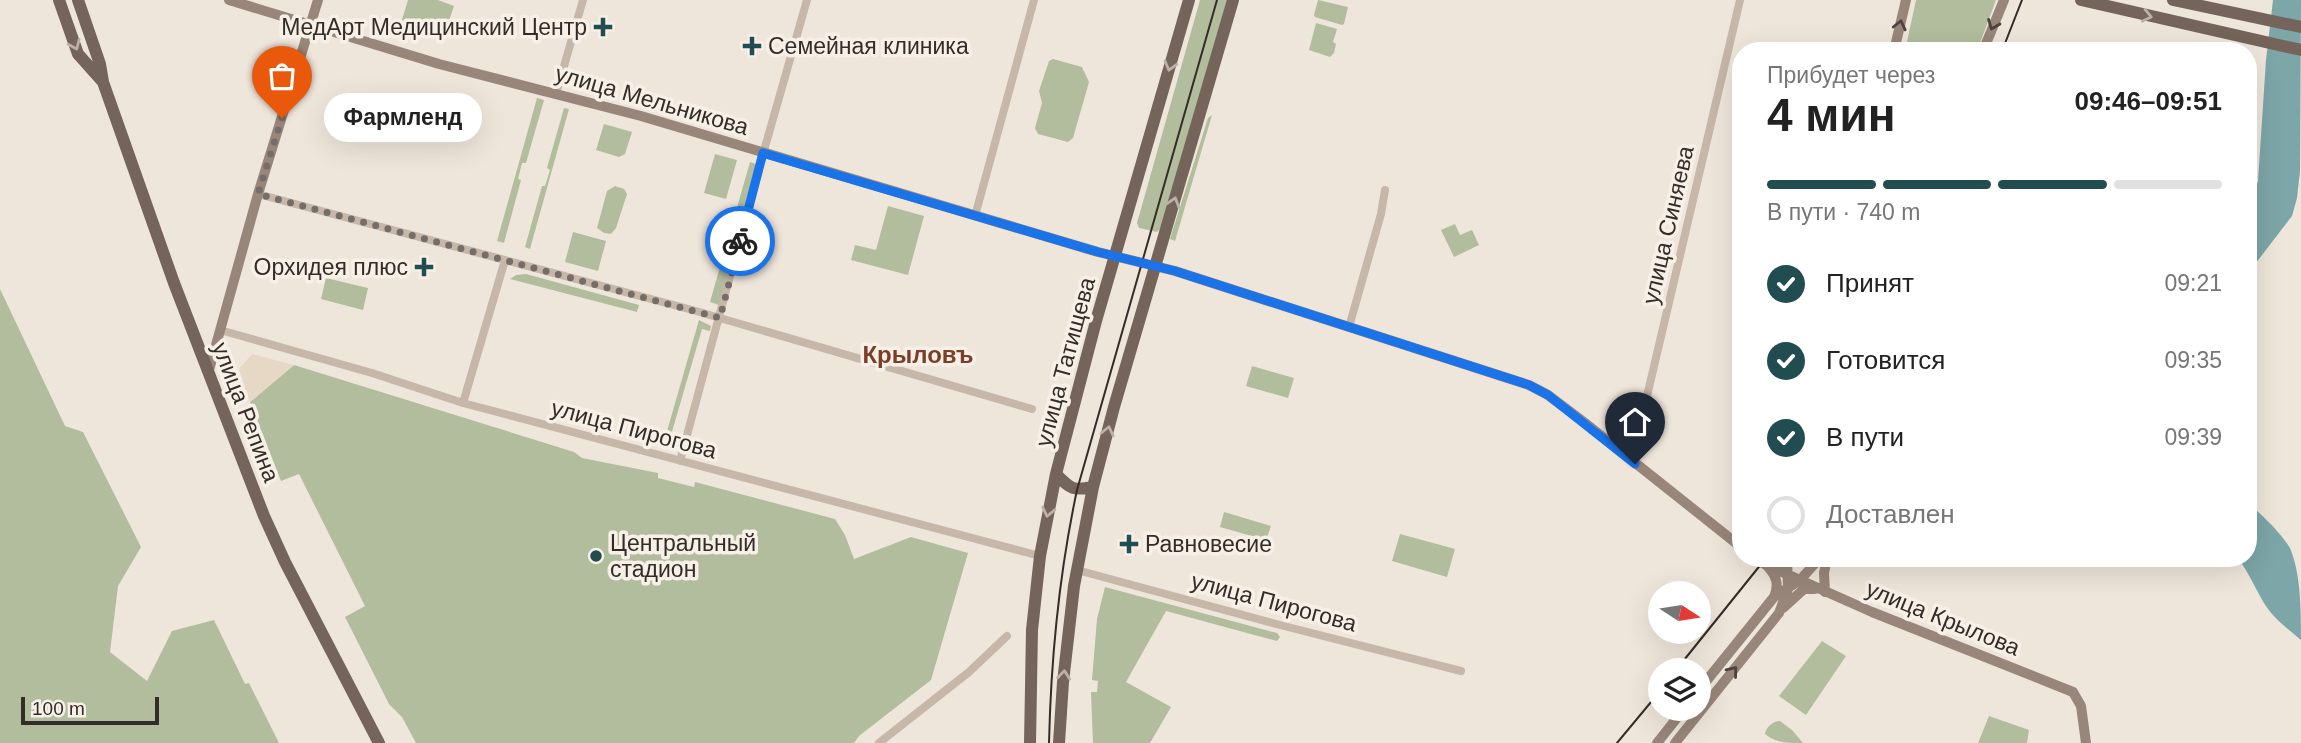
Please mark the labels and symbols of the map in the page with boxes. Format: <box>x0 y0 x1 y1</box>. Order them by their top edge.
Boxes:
one-way arrow <box>2141 8 2153 22</box>
place label: МедАрт Медицинский Центр <box>281 14 587 40</box>
marker: МедАрт Медицинский Центр <box>593 17 613 37</box>
one-way arrow <box>1892 19 1906 31</box>
one-way arrow <box>1988 19 2002 31</box>
place label: Семейная клиника <box>768 33 969 59</box>
marker: Семейная клиника <box>742 36 762 56</box>
one-way arrow <box>67 38 81 50</box>
pin <box>252 46 312 118</box>
one-way arrow <box>1164 59 1179 71</box>
street label: улица Мельникова <box>552 60 752 140</box>
callout: Фармленд <box>324 94 481 142</box>
street label: улица Синяева <box>1637 143 1699 307</box>
one-way arrow <box>1166 196 1181 208</box>
courier <box>705 206 775 276</box>
place label: Орхидея плюс <box>254 254 408 280</box>
marker: Орхидея плюс <box>414 257 434 277</box>
street label: улица Татищева <box>1030 274 1100 450</box>
street label: улица Репина <box>207 338 285 486</box>
district label: Крыловъ <box>862 341 974 368</box>
pin <box>1605 392 1665 464</box>
street label: улица Пирогова <box>549 394 720 464</box>
one-way arrow <box>1100 426 1114 438</box>
one-way arrow <box>1042 506 1057 518</box>
place label: Центральный стадион <box>610 530 756 582</box>
place label: Равновесие <box>1145 531 1272 557</box>
marker: Равновесие <box>1119 534 1139 554</box>
marker: Центральный стадион <box>588 548 604 564</box>
street label: улица Пирогова <box>1189 567 1360 637</box>
street label: улица Крылова <box>1862 575 2024 661</box>
north arrow <box>1648 581 1712 644</box>
one-way arrow <box>1724 666 1737 678</box>
one-way arrow <box>1056 669 1071 681</box>
scale bar <box>21 694 159 726</box>

